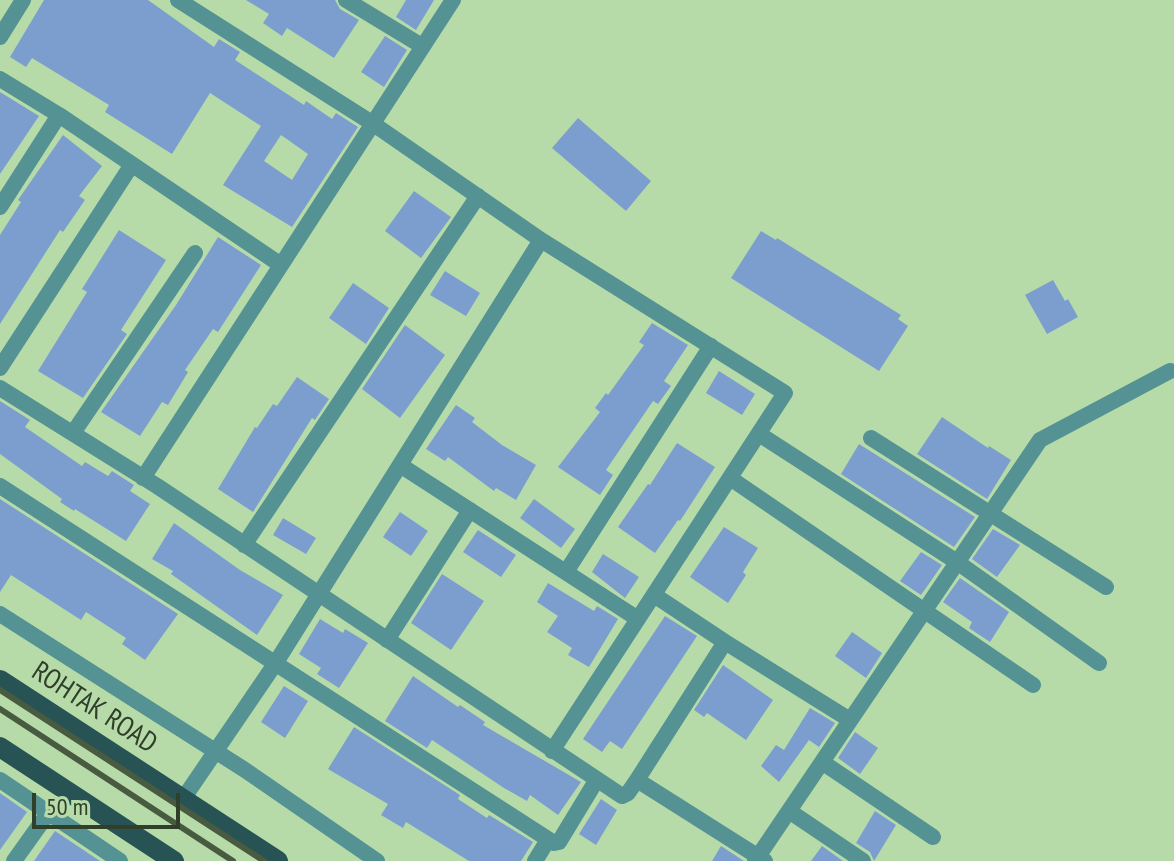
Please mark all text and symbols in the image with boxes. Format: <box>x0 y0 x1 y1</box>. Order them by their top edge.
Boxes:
street label: ROHTAK ROAD <box>25 655 163 761</box>
scale bar <box>36 777 184 827</box>
text: 50 m <box>46 791 88 822</box>

